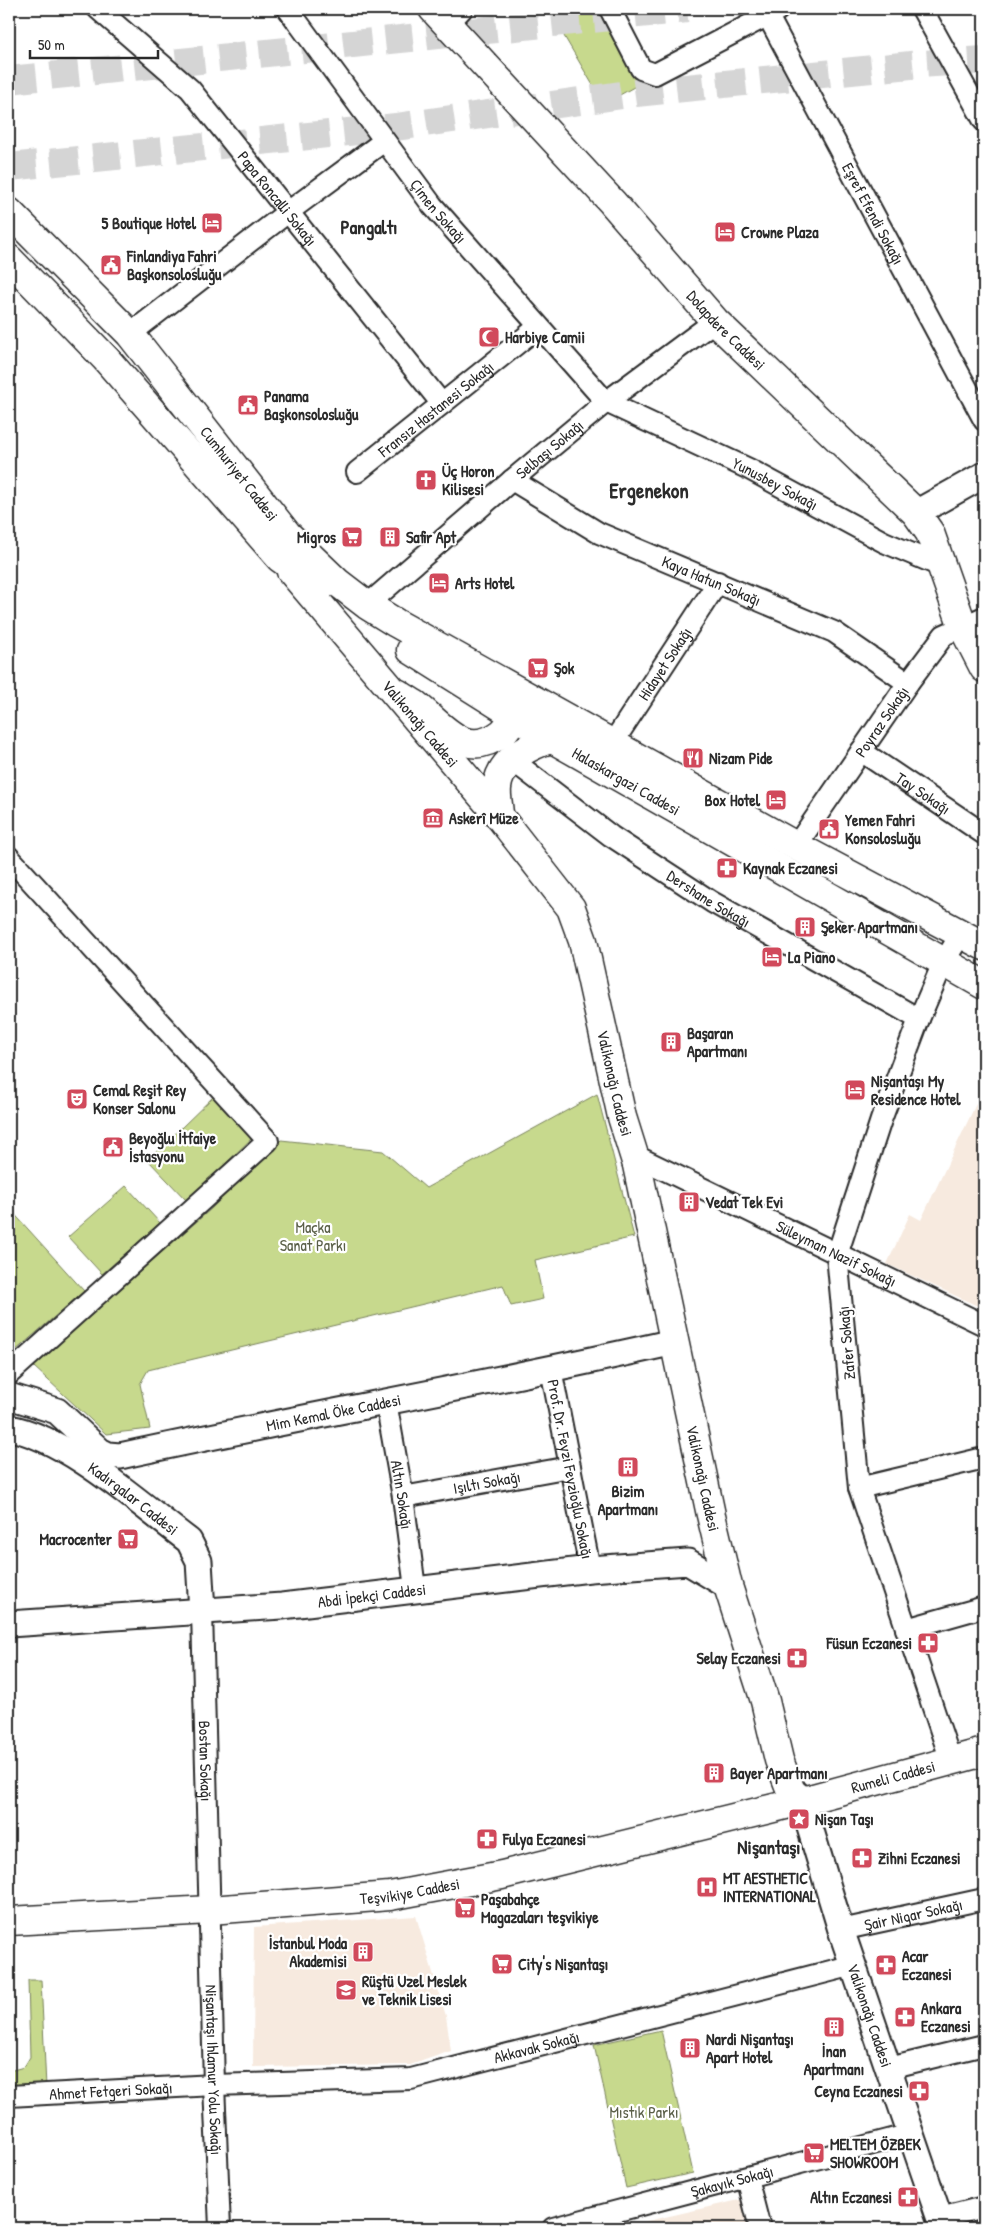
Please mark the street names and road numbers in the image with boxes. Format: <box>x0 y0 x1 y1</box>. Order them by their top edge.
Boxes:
street label: Papa Roncalli Sokağı <box>233 146 322 251</box>
street label: Eşref Efendi Sokağı <box>837 159 910 268</box>
street label: Çimen Sokağı <box>405 174 472 248</box>
street label: Dolapdere Caddesi <box>682 285 771 375</box>
street label: Fransız Hastanesi Sokağı <box>373 356 498 463</box>
street label: Selbaşı Sokağı <box>511 414 588 484</box>
street label: Cumhuriyet Caddesi <box>195 421 284 525</box>
street label: Yunusbey Sokağı <box>729 452 822 515</box>
street label: Kaya Hatun Sokağı <box>659 550 764 611</box>
street label: Hidayet Sokağı <box>633 623 697 705</box>
street label: Valikonağı Caddesi <box>377 675 464 772</box>
street label: Poyraz Sokağı <box>849 682 914 761</box>
street label: Halaskargazi Caddesi <box>568 741 684 820</box>
street label: Tay Sokağı <box>891 767 955 819</box>
street label: Dershane Sokağı <box>663 865 754 933</box>
street label: Valikonağı Caddesi <box>592 1028 638 1139</box>
street label: Süleyman Nazif Sokağı <box>772 1215 900 1292</box>
street label: Zafer Sokağı <box>832 1305 860 1381</box>
street label: Prof. Dr. Feyzi Feyzioğlu Sokağı <box>542 1377 599 1561</box>
street label: Mim Kemal Öke Caddesi <box>264 1388 403 1436</box>
street label: Valikonağı Caddesi <box>681 1423 725 1533</box>
street label: Kadırgalar Caddesi <box>84 1457 183 1540</box>
street label: Altın Sokağı <box>386 1458 418 1530</box>
street label: Işıltı Sokağı <box>451 1465 522 1499</box>
street label: Abdi İpekçi Caddesi <box>316 1578 427 1613</box>
street label: Bostan Sokağı <box>194 1720 218 1802</box>
street label: Rumeli Caddesi <box>849 1755 937 1798</box>
street label: Teşvikiye Caddesi <box>359 1872 461 1909</box>
street label: Şair Nigar Sokağı <box>862 1893 964 1936</box>
street label: Valikonağı Caddesi <box>842 1961 898 2070</box>
street label: Nişantaşı Ihlamur Yolu Sokağı <box>200 1984 228 2156</box>
street label: Akkavak Sokağı <box>491 2025 582 2068</box>
street label: Ahmet Fetgeri Sokağı <box>49 2076 173 2105</box>
street label: Şakayık Sokağı <box>688 2160 776 2202</box>

